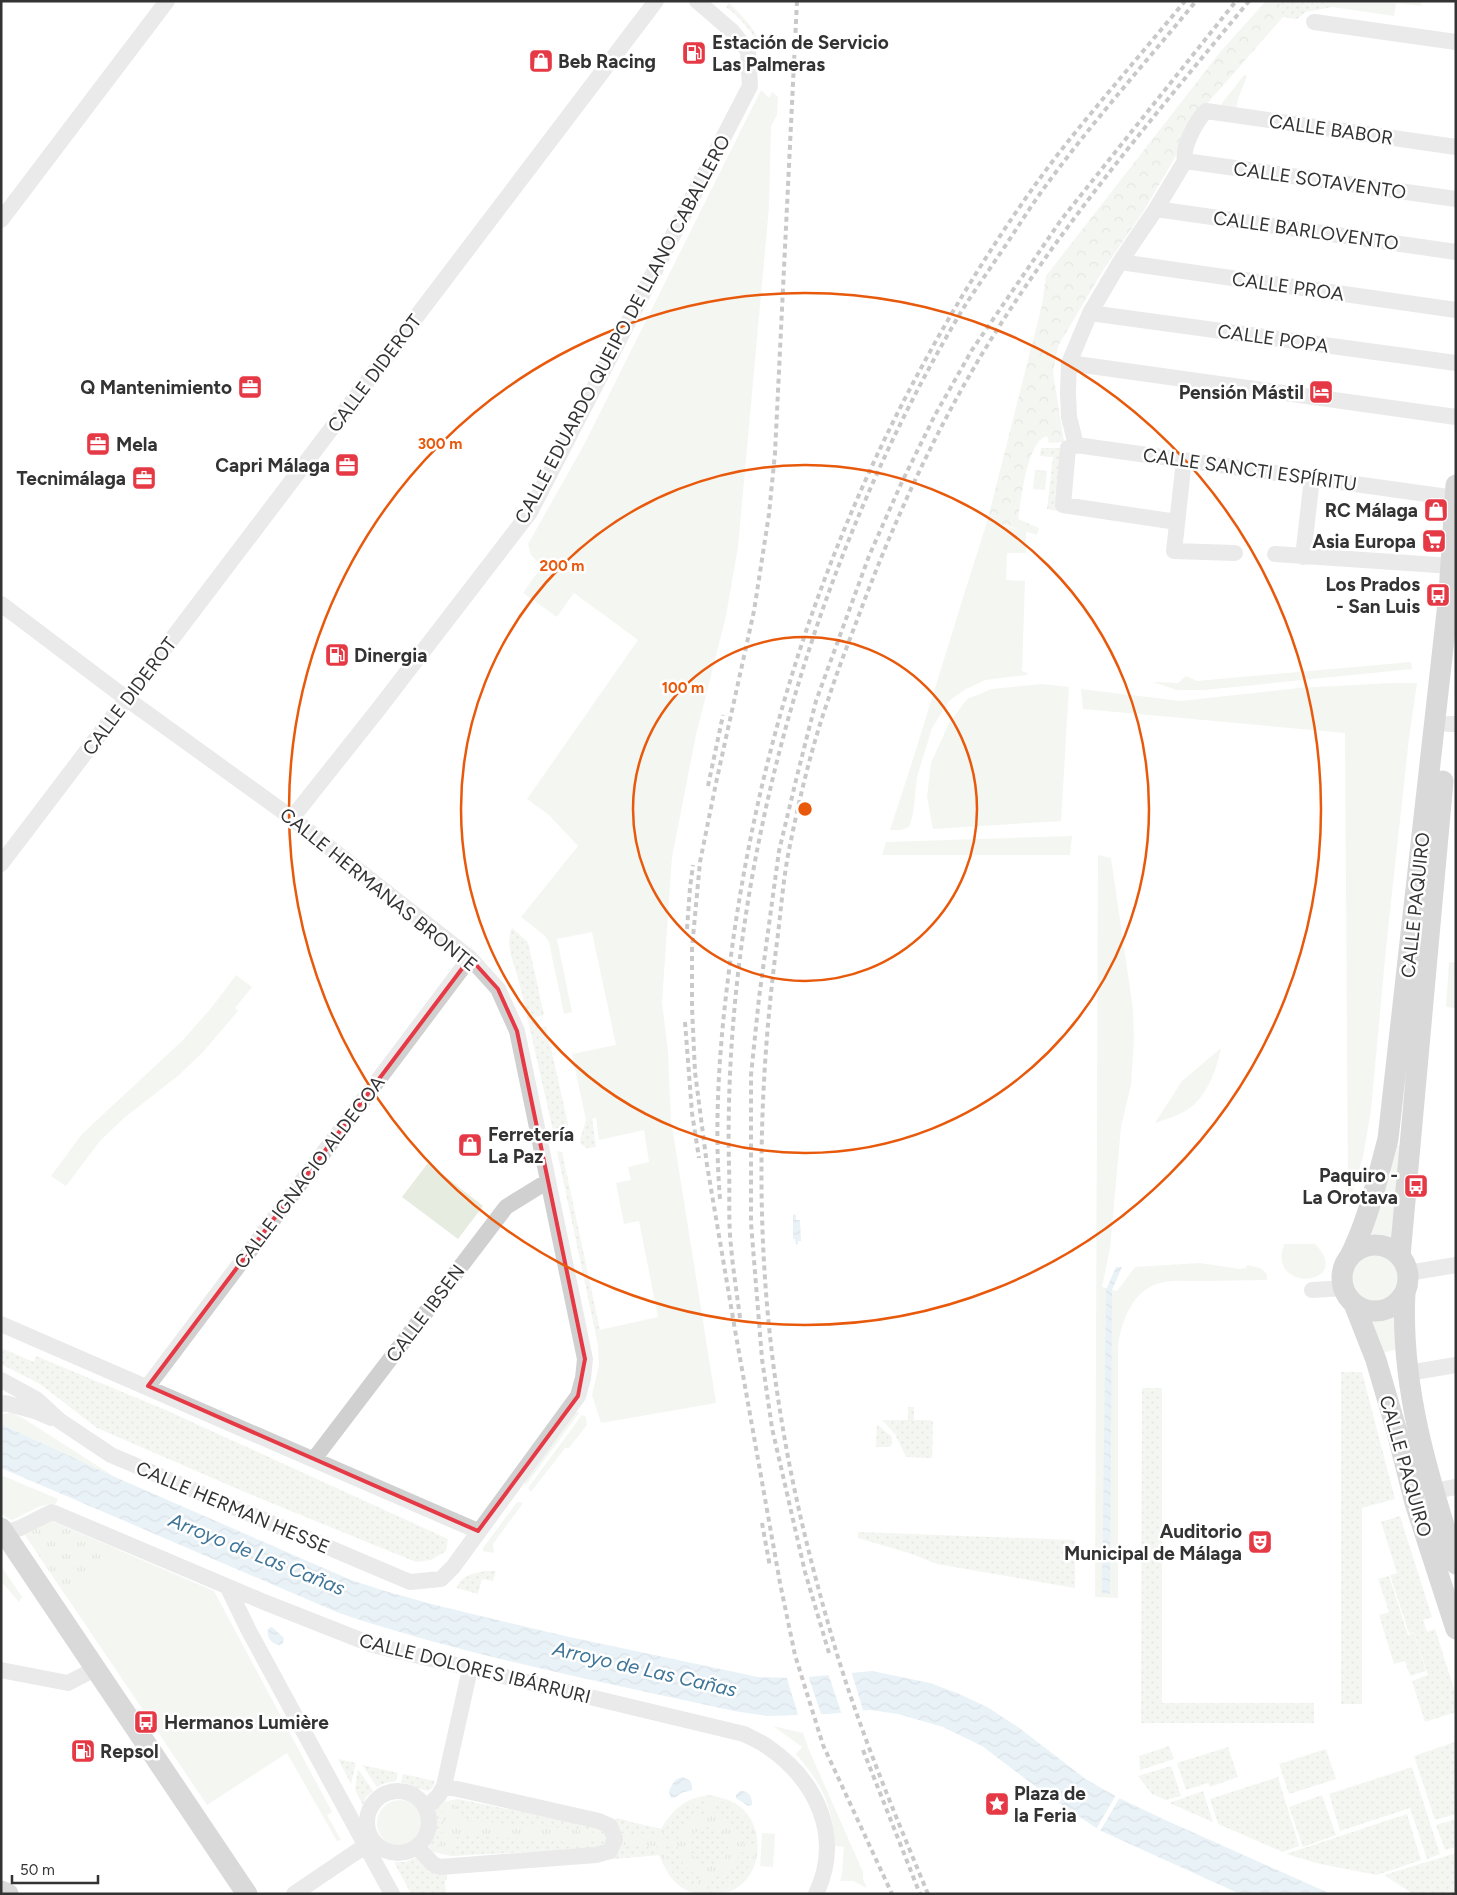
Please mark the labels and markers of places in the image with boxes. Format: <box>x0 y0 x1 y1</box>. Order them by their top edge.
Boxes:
place label: Estación de Servicio Las Palmeras <box>712 31 889 76</box>
fuel station icon: Estación de Servicio Las Palmeras <box>681 40 707 66</box>
shop icon: Beb Racing <box>528 48 554 74</box>
place label: Beb Racing <box>558 50 656 73</box>
office icon: Q Mantenimiento <box>237 374 263 400</box>
place label: Q Mantenimiento <box>80 376 232 399</box>
hotel icon: Pensión Mástil <box>1308 379 1334 405</box>
place label: Pensión Mástil <box>1179 381 1304 404</box>
office icon: Mela <box>85 431 111 457</box>
place label: Mela <box>116 433 158 456</box>
office icon: Capri Málaga <box>334 452 360 478</box>
place label: Capri Málaga <box>215 454 330 477</box>
office icon: Tecnimálaga <box>131 465 157 491</box>
place label: Tecnimálaga <box>17 467 126 490</box>
shop icon: RC Málaga <box>1423 497 1449 523</box>
place label: RC Málaga <box>1325 499 1418 522</box>
supermarket icon: Asia Europa <box>1421 528 1447 554</box>
place label: Asia Europa <box>1312 530 1416 553</box>
place label: Los Prados - San Luis <box>1325 573 1420 618</box>
bus stop icon: Los Prados - San Luis <box>1425 582 1451 608</box>
fuel station icon: Dinergia <box>324 642 350 668</box>
place label: Dinergia <box>354 644 427 667</box>
centre of rings <box>796 800 814 818</box>
place label: Ferretería La Paz <box>488 1123 574 1168</box>
shop icon: Ferretería La Paz <box>457 1132 483 1158</box>
place label: Paquiro - La Orotava <box>1302 1164 1398 1209</box>
bus stop icon: Paquiro - La Orotava <box>1403 1173 1429 1199</box>
place label: Auditorio Municipal de Málaga <box>1064 1520 1242 1565</box>
theatre icon: Auditorio Municipal de Málaga <box>1247 1529 1273 1555</box>
bus stop icon: Hermanos Lumière <box>133 1709 159 1735</box>
place label: Hermanos Lumière <box>164 1711 329 1734</box>
fuel station icon: Repsol <box>70 1738 96 1764</box>
place label: Repsol <box>100 1740 159 1763</box>
place label: Plaza de la Feria <box>1014 1782 1086 1827</box>
place icon: Plaza de la Feria <box>984 1791 1010 1817</box>

